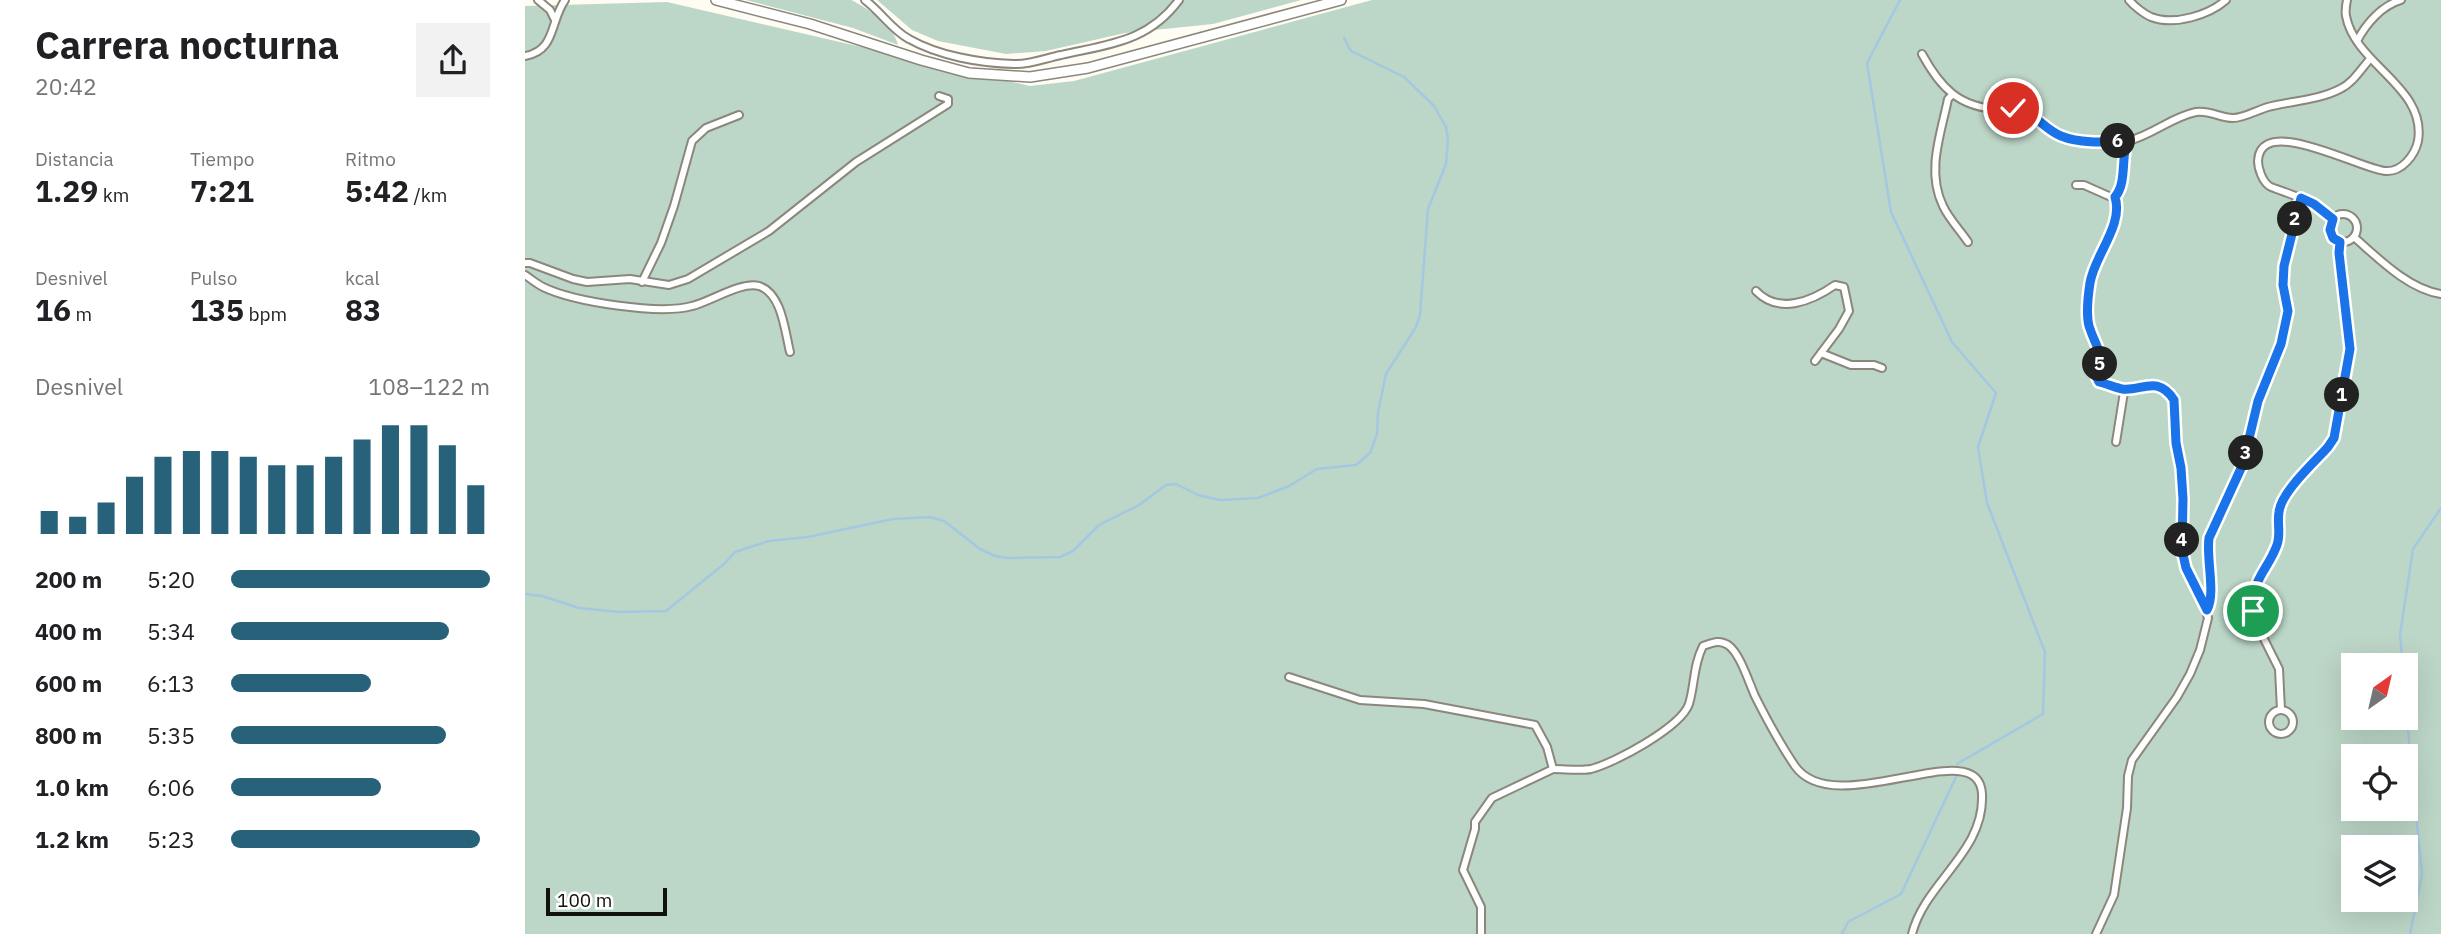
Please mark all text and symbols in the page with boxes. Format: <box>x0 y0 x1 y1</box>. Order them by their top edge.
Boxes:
text: Carrera nocturna <box>35 20 339 69</box>
button: share <box>416 23 490 97</box>
text: 20:42 <box>35 71 97 101</box>
pin <box>1983 78 2043 138</box>
icon: check <box>1994 89 2032 127</box>
pin: 6 <box>2101 124 2135 158</box>
text: 6 <box>2112 128 2123 152</box>
text: Distancia <box>35 147 114 171</box>
text: Tiempo <box>190 147 254 171</box>
text: Ritmo <box>345 147 396 171</box>
text: 1.29 <box>35 171 98 210</box>
text: 7:21 <box>190 171 254 210</box>
text: 5:42 <box>345 171 409 210</box>
text: km <box>98 183 129 207</box>
text: /km <box>409 183 447 207</box>
pin: 2 <box>2277 202 2313 236</box>
text: 2 <box>2289 206 2300 230</box>
text: Desnivel <box>35 266 108 290</box>
text: Pulso <box>190 266 237 290</box>
text: kcal <box>345 266 380 290</box>
text: 16 <box>35 290 71 329</box>
text: 135 <box>190 290 244 329</box>
text: 83 <box>345 290 381 329</box>
text: m <box>71 302 92 326</box>
text: bpm <box>244 302 287 326</box>
pin: 5 <box>2083 346 2117 382</box>
text: 5 <box>2094 351 2105 375</box>
text: Desnivel <box>35 371 123 401</box>
text: 108–122 m <box>368 371 490 401</box>
pin: 1 <box>2325 378 2359 412</box>
text: 1 <box>2336 382 2347 406</box>
pin: 3 <box>2229 435 2263 470</box>
text: 3 <box>2240 440 2251 464</box>
pin: 4 <box>2165 522 2199 558</box>
text: 4 <box>2176 527 2187 551</box>
text: 200 m <box>35 564 102 594</box>
text: 5:20 <box>147 564 195 594</box>
pin <box>2223 581 2283 641</box>
icon: arrive <box>2234 592 2272 630</box>
text: 400 m <box>35 616 102 646</box>
text: 5:34 <box>147 616 195 646</box>
north arrow <box>2341 653 2419 730</box>
map controls <box>2341 653 2418 912</box>
text: 600 m <box>35 668 102 698</box>
text: 6:13 <box>147 668 195 698</box>
text: 800 m <box>35 720 102 750</box>
text: 5:35 <box>147 720 195 750</box>
button: locate <box>2341 744 2418 821</box>
text: 1.0 km <box>35 772 109 802</box>
text: 6:06 <box>147 772 195 802</box>
text: 1.2 km <box>35 824 109 854</box>
text: 5:23 <box>147 824 195 854</box>
button: layers <box>2341 835 2418 912</box>
scale bar <box>546 885 667 917</box>
text: 100 m <box>557 888 612 912</box>

